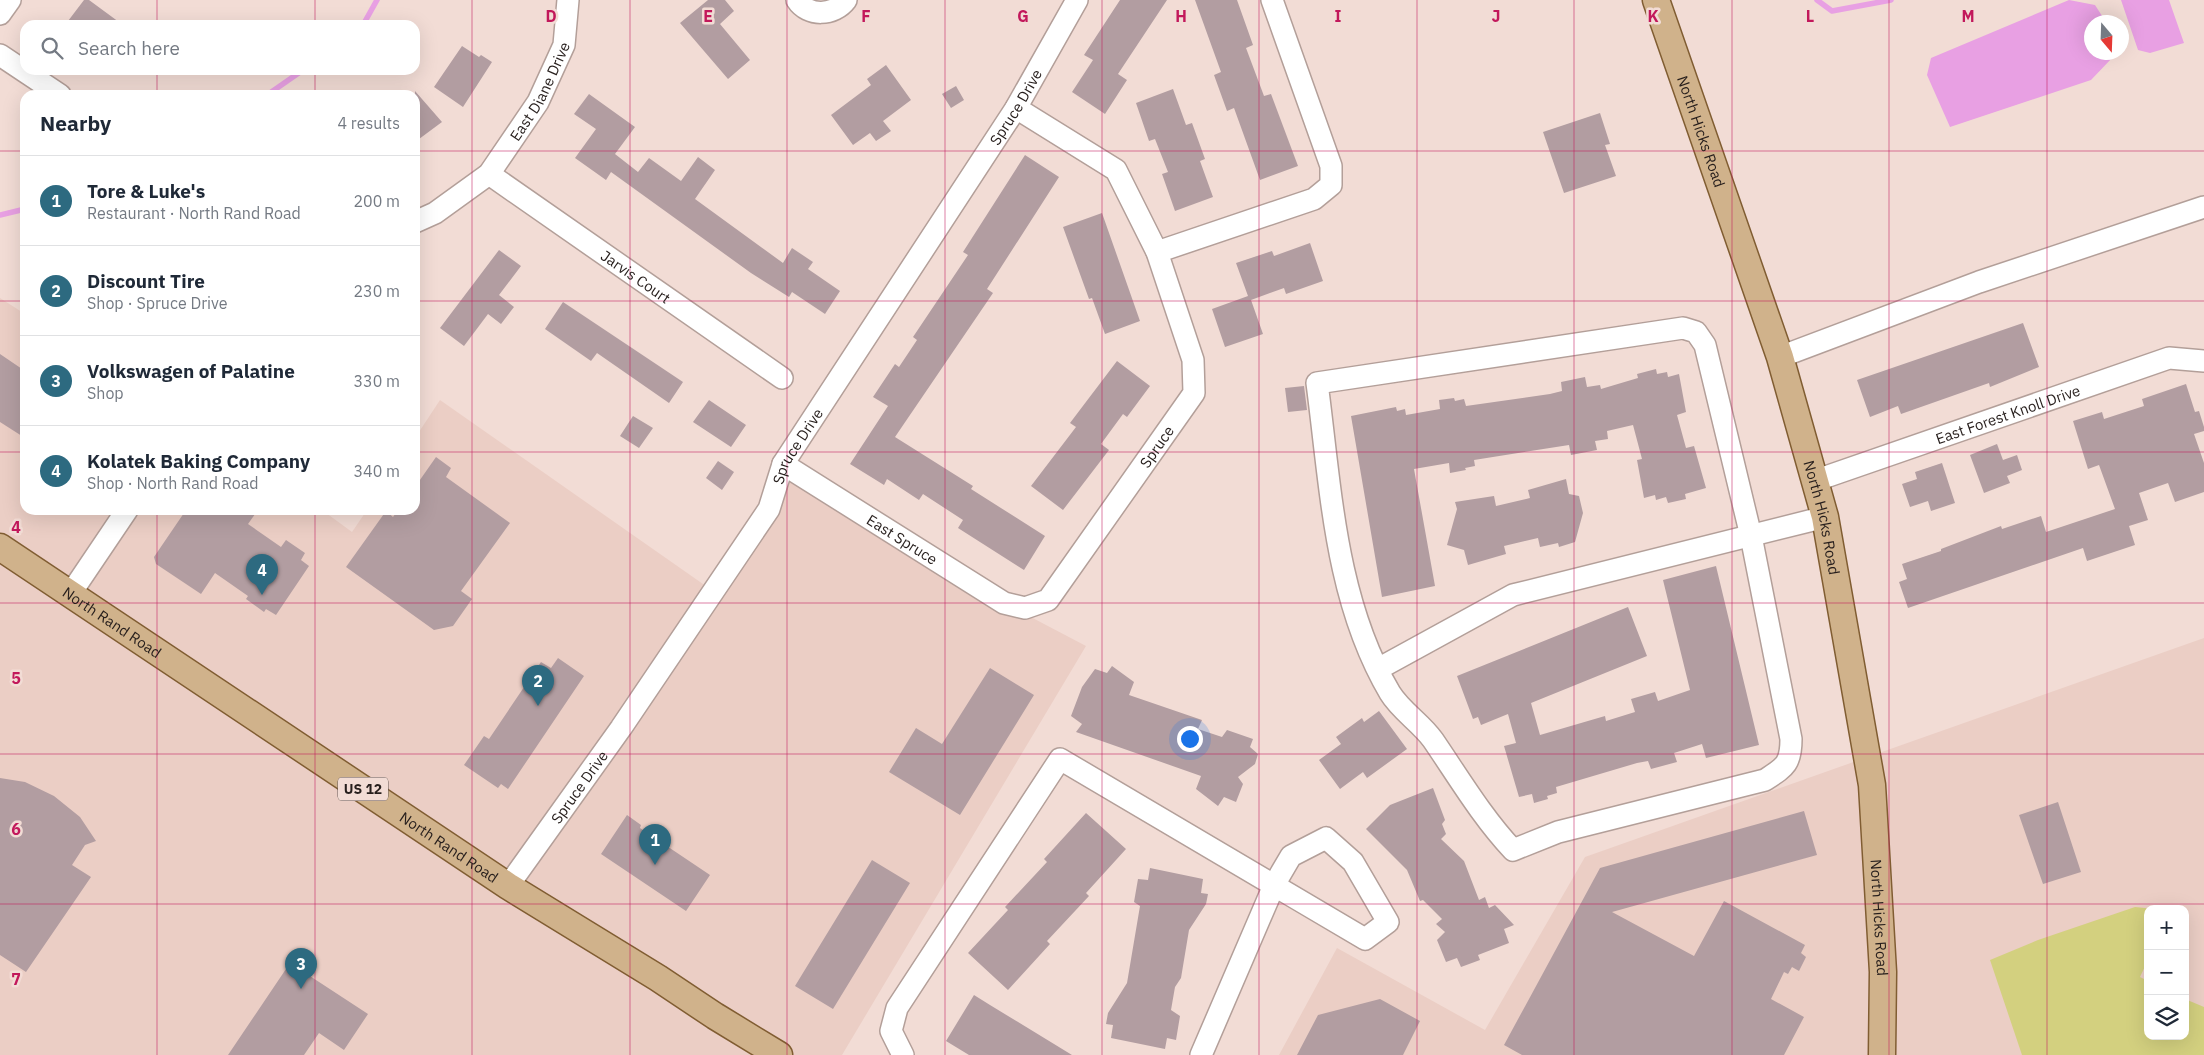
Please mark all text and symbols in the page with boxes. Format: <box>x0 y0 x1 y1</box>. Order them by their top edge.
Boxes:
text: D <box>545 6 557 26</box>
text: E <box>703 6 713 26</box>
text: F <box>861 6 871 26</box>
text: G <box>1017 6 1029 26</box>
text: H <box>1175 6 1187 26</box>
text: I <box>1335 6 1342 26</box>
text: J <box>1492 6 1500 26</box>
text: K <box>1647 6 1659 26</box>
text: L <box>1806 6 1814 26</box>
text: M <box>1961 6 1975 26</box>
north arrow <box>2084 15 2129 60</box>
search box <box>20 20 420 75</box>
icon: search <box>38 34 66 62</box>
text: Search here <box>78 36 180 60</box>
street label: East Diane Drive <box>505 39 574 144</box>
street label: Spruce Drive <box>985 65 1046 148</box>
street label: North Hicks Road <box>1673 73 1730 190</box>
text: Nearby <box>40 109 111 137</box>
text: 4 results <box>337 113 400 133</box>
text: Tore & Luke's <box>87 179 205 203</box>
text: 1 <box>51 191 61 211</box>
text: 200 m <box>353 191 400 211</box>
text: Restaurant · North Rand Road <box>87 203 301 223</box>
street label: Jarvis Court <box>597 245 674 307</box>
text: Discount Tire <box>87 269 205 293</box>
text: 2 <box>51 281 61 301</box>
text: 230 m <box>353 281 400 301</box>
text: Shop · Spruce Drive <box>87 293 228 313</box>
text: Volkswagen of Palatine <box>87 359 295 383</box>
text: 3 <box>51 371 61 391</box>
text: 330 m <box>353 371 400 391</box>
street label: East Forest Knoll Drive <box>1933 380 2083 448</box>
text: Shop <box>87 383 124 403</box>
street label: Spruce Drive <box>768 404 827 486</box>
street label: Spruce <box>1135 422 1178 471</box>
text: Kolatek Baking Company <box>87 449 310 473</box>
street label: North Hicks Road <box>1800 458 1844 576</box>
text: 4 <box>51 461 61 481</box>
text: 340 m <box>353 461 400 481</box>
text: Shop · North Rand Road <box>87 473 259 493</box>
street label: East Spruce <box>863 510 941 568</box>
text: 4 <box>11 517 21 537</box>
pin: 4 <box>246 554 278 595</box>
street label: North Rand Road <box>59 582 165 662</box>
pin: 2 <box>522 665 554 706</box>
text: 5 <box>11 668 21 688</box>
your location <box>1177 726 1203 752</box>
street label: Spruce Drive <box>546 746 612 827</box>
road number: US 12 <box>338 778 388 801</box>
street label: North Rand Road <box>396 807 502 886</box>
text: 6 <box>11 819 21 839</box>
pin: 1 <box>639 824 671 865</box>
street label: North Hicks Road <box>1867 859 1893 977</box>
map controls <box>2144 905 2189 1040</box>
button: + <box>2144 905 2189 950</box>
pin: 3 <box>285 948 317 989</box>
button: − <box>2144 950 2189 995</box>
text: 7 <box>11 969 21 989</box>
button: layers <box>2144 995 2189 1040</box>

